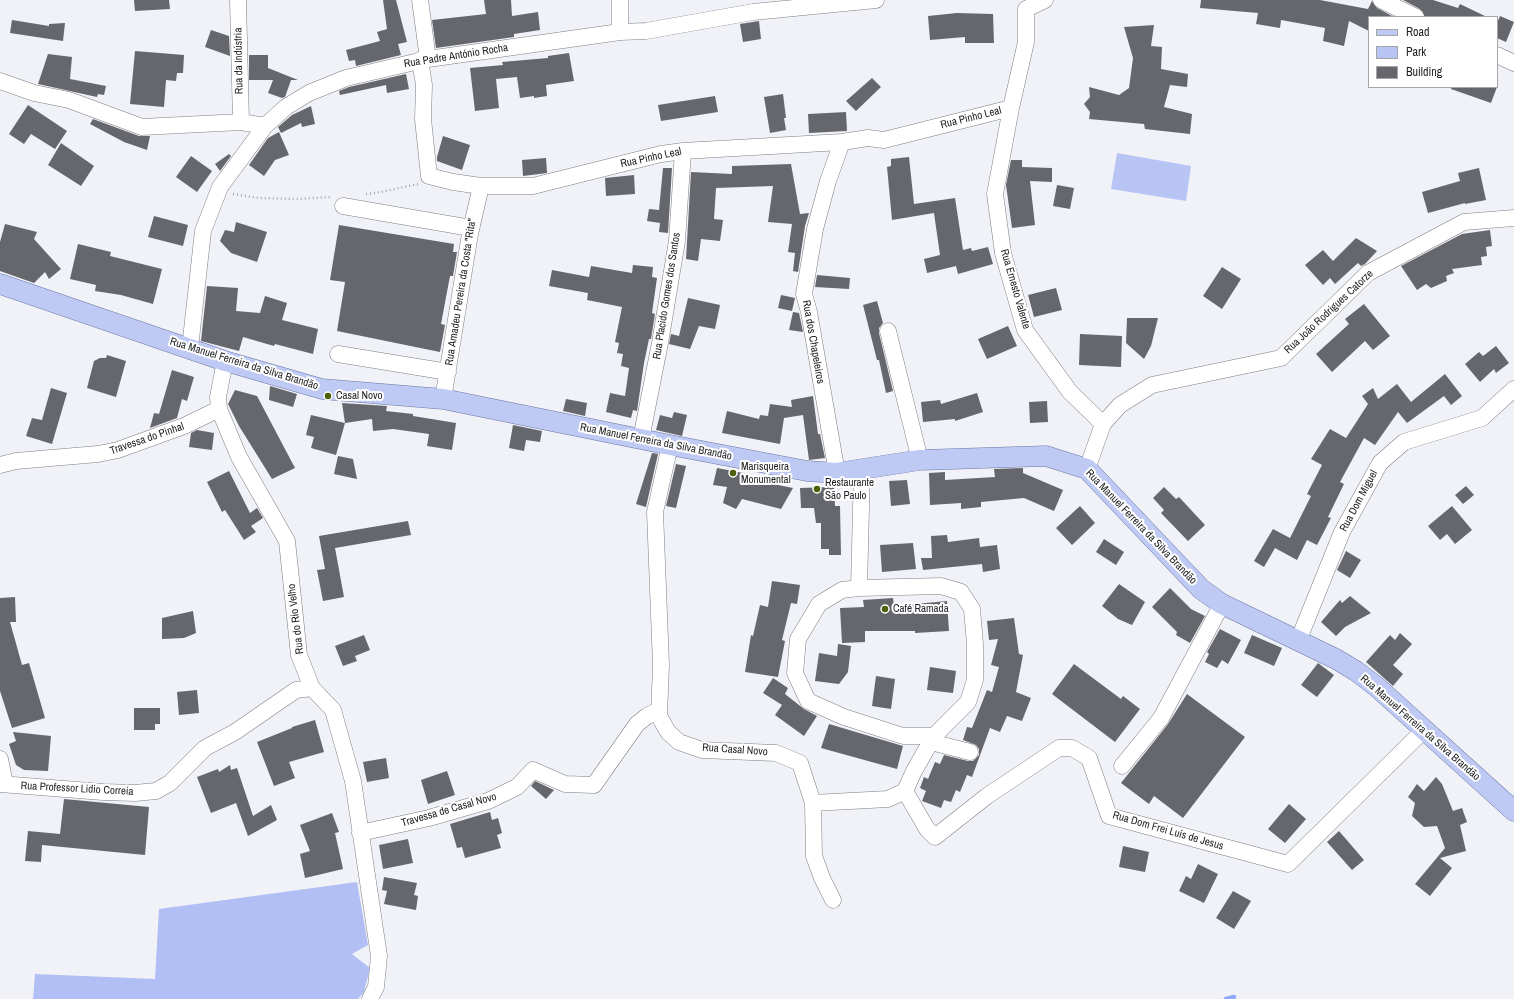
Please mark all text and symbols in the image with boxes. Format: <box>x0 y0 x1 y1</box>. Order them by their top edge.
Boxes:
legend <box>1368 16 1498 88</box>
text: Road <box>1406 24 1430 40</box>
street label: Rua da Indústria <box>232 28 246 94</box>
street label: Rua Padre António Rocha <box>403 41 509 71</box>
text: Park <box>1406 44 1426 60</box>
text: Building <box>1406 64 1442 80</box>
street label: Rua Pinho Leal <box>939 104 1003 132</box>
street label: Rua Pinho Leal <box>619 145 683 171</box>
street label: Rua Amadeu Pereira da Costa "Rita" <box>443 217 479 367</box>
street label: Rua Placido Gomes dos Santos <box>650 232 684 360</box>
street label: Rua Ernesto Valente <box>997 247 1033 331</box>
street label: Rua João Rodrigues Catorze <box>1282 267 1376 357</box>
street label: Rua dos Chapeleiros <box>799 299 827 385</box>
street label: Rua Manuel Ferreira da Silva Brandão <box>168 335 320 393</box>
place label: Casal Novo <box>336 389 383 403</box>
marker: Casal Novo <box>323 391 333 401</box>
street label: Travessa do Pinhal <box>108 420 186 458</box>
street label: Rua Manuel Ferreira da Silva Brandão <box>579 421 733 463</box>
place label: Marisqueira Monumental <box>741 460 791 486</box>
street label: Rua Manuel Ferreira da Silva Brandão <box>1083 467 1199 587</box>
marker: Marisqueira Monumental <box>728 468 738 478</box>
street label: Rua Dom Miguel <box>1337 468 1381 534</box>
place label: Restaurante São Paulo <box>825 476 874 502</box>
marker: Restaurante São Paulo <box>812 484 822 494</box>
street label: Rua do Rio Velho <box>285 583 307 655</box>
place label: Café Ramada <box>893 602 949 616</box>
marker: Café Ramada <box>880 604 890 614</box>
street label: Rua Manuel Ferreira da Silva Brandão <box>1357 672 1483 784</box>
street label: Rua Casal Novo <box>702 741 768 759</box>
street label: Rua Professor Lidio Correia <box>20 779 134 799</box>
street label: Travessa de Casal Novo <box>400 790 498 830</box>
street label: Rua Dom Frei Luís de Jesus <box>1111 809 1225 853</box>

